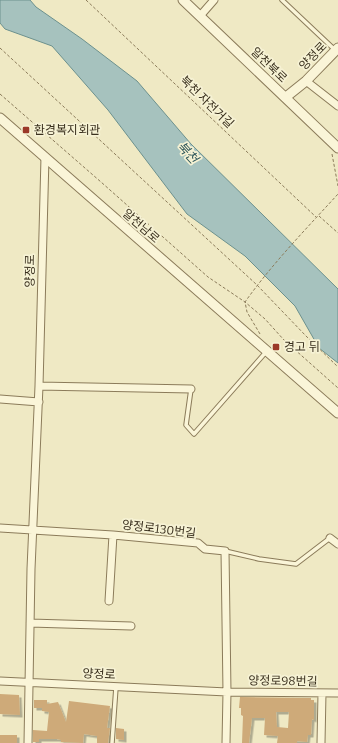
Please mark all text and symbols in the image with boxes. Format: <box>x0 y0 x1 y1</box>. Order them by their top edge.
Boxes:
street label: 양정로 <box>296 39 330 73</box>
street label: 알천북로 <box>248 45 290 85</box>
street label: 북천 자전거길 <box>177 73 237 131</box>
place label: 환경복지회관 <box>34 123 100 137</box>
marker: 환경복지회관 <box>21 125 31 135</box>
water label: 북천 <box>174 138 202 167</box>
street label: 알천남로 <box>120 206 162 246</box>
street label: 양정로 <box>23 254 37 288</box>
place label: 경고 뒤 <box>284 340 320 354</box>
marker: 경고 뒤 <box>271 342 281 352</box>
street label: 양정로130번길 <box>121 518 197 540</box>
street label: 양정로 <box>82 666 116 682</box>
street label: 양정로98번길 <box>248 673 318 689</box>

